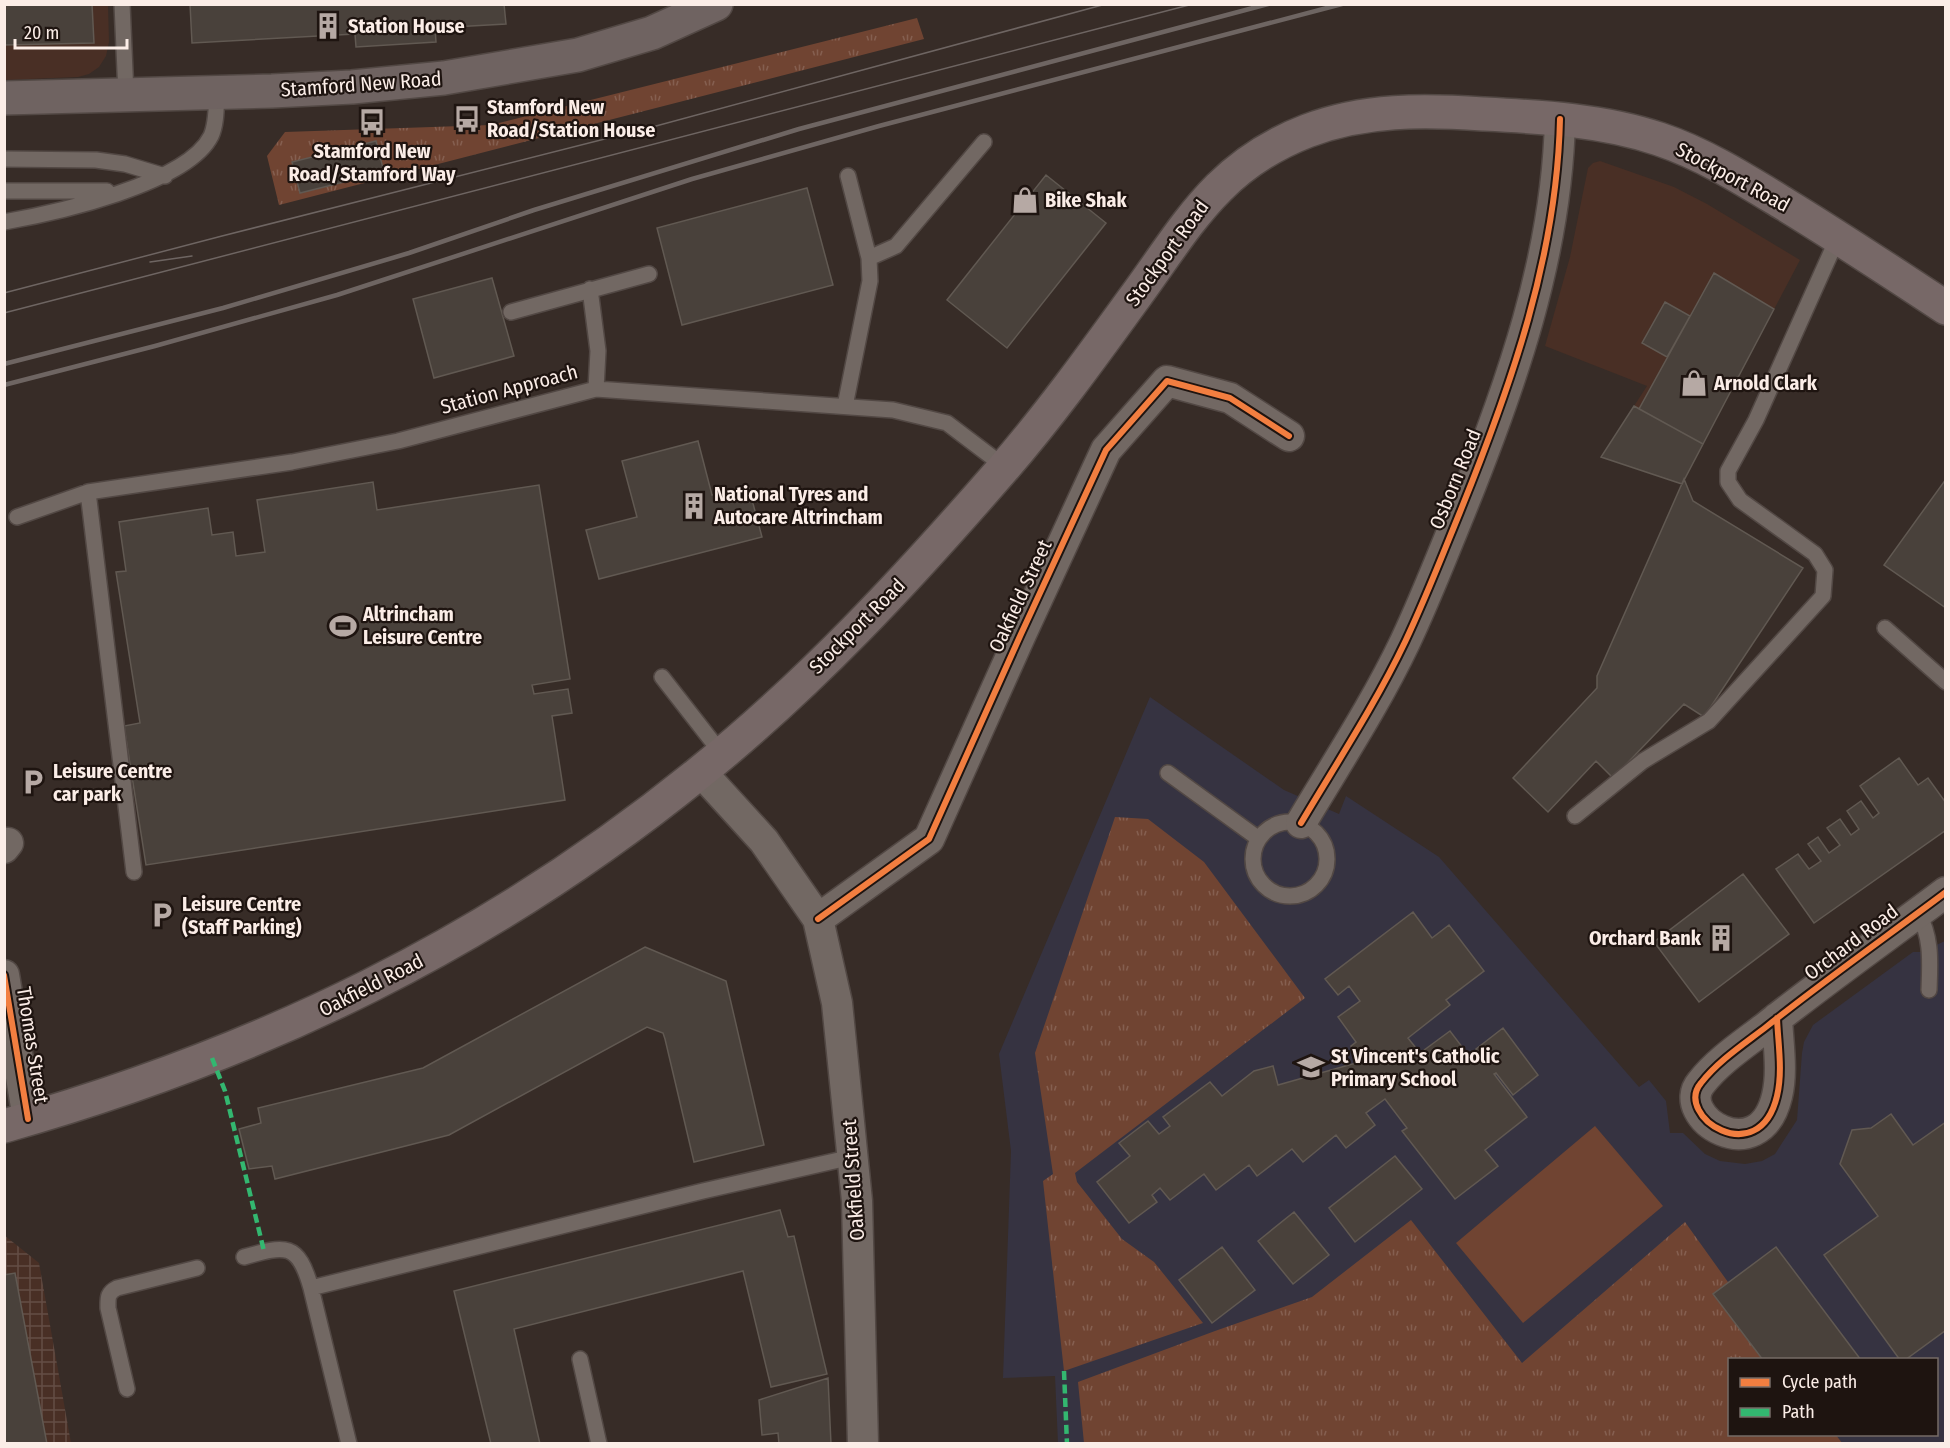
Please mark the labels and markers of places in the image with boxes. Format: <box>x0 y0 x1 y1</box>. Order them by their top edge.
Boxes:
building icon: Station House <box>313 11 343 41</box>
place label: Station House <box>348 14 465 38</box>
place label: Stamford New Road/Station House <box>487 95 655 142</box>
bus stop icon: Stamford New Road/Station House <box>452 104 482 134</box>
bus stop icon: Stamford New Road/Stamford Way <box>357 107 387 137</box>
place label: Stamford New Road/Stamford Way <box>289 139 456 186</box>
shop icon: Bike Shak <box>1010 185 1040 215</box>
place label: Bike Shak <box>1045 188 1127 212</box>
shop icon: Arnold Clark <box>1679 368 1709 398</box>
place label: Arnold Clark <box>1713 371 1818 395</box>
place label: National Tyres and Autocare Altrincham <box>713 482 883 529</box>
building icon: National Tyres and Autocare Altrincham <box>679 491 709 521</box>
place label: Altrincham Leisure Centre <box>362 602 482 649</box>
sports icon: Altrincham Leisure Centre <box>328 611 358 641</box>
place label: Leisure Centre car park <box>53 759 172 806</box>
parking icon: Leisure Centre car park <box>18 767 48 797</box>
place label: Leisure Centre (Staff Parking) <box>182 892 301 939</box>
parking icon: Leisure Centre (Staff Parking) <box>147 900 177 930</box>
building icon: Orchard Bank <box>1706 923 1736 953</box>
place label: Orchard Bank <box>1589 926 1702 950</box>
place label: St Vincent's Catholic Primary School <box>1331 1044 1500 1091</box>
school or university icon: St Vincent's Catholic Primary School <box>1296 1052 1326 1082</box>

